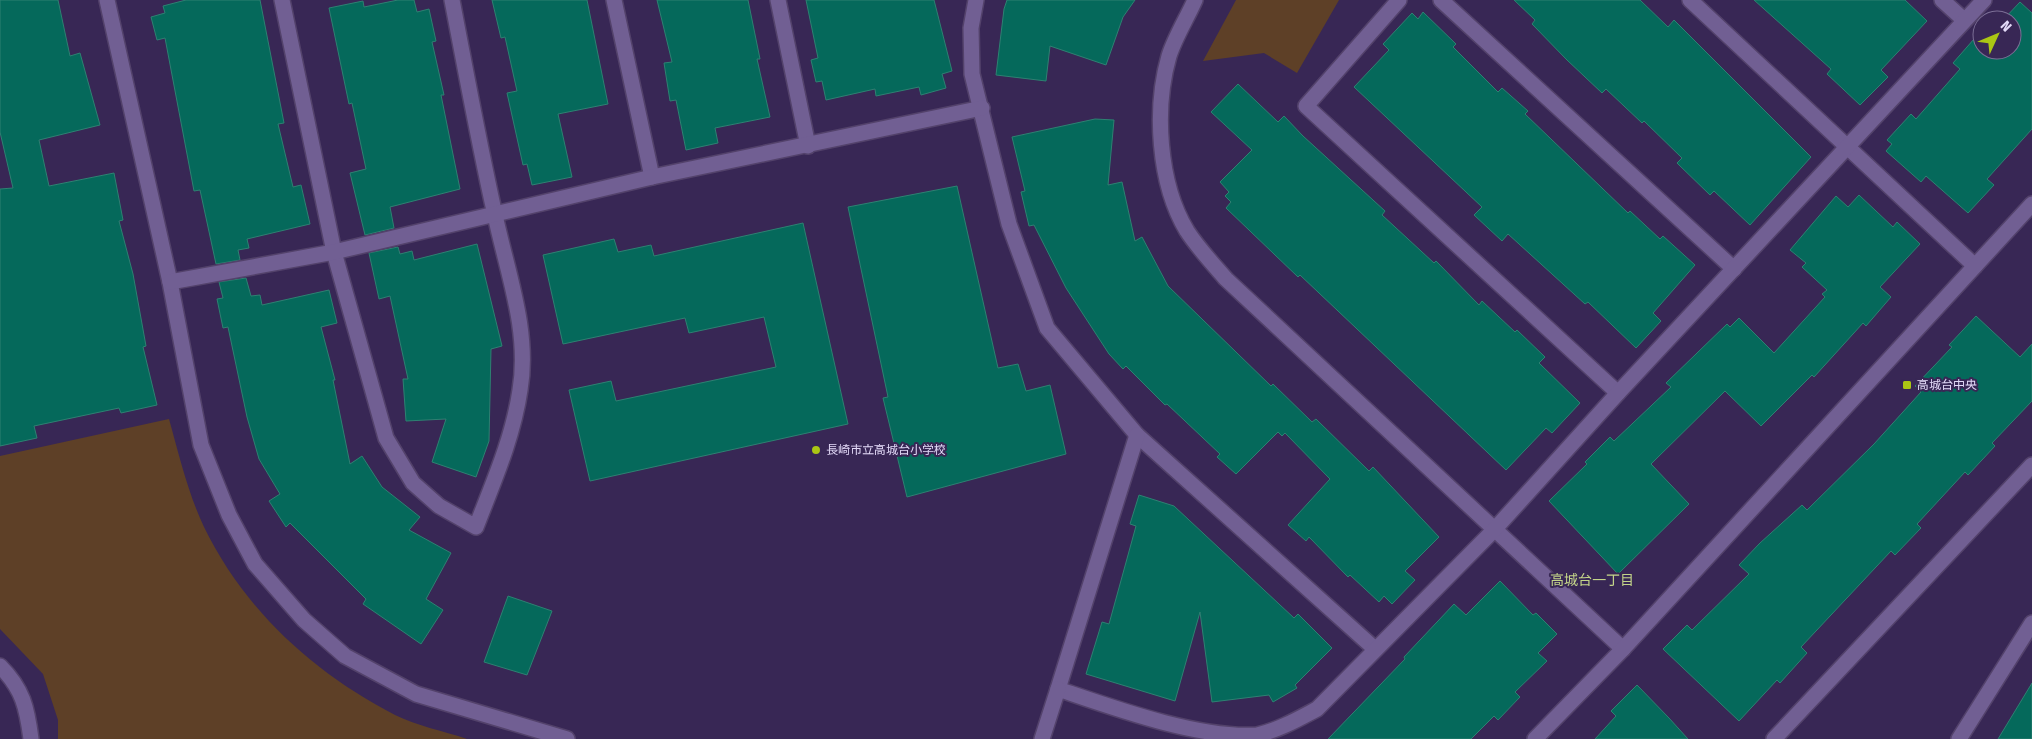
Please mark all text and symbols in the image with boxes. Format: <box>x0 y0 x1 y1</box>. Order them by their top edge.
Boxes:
north arrow <box>1972 10 2022 60</box>
text: N <box>1997 17 2015 35</box>
place label: 高城台中央 <box>1917 378 1977 392</box>
marker: 高城台中央 <box>1901 379 1913 391</box>
place label: 長崎市立高城台小学校 <box>826 443 946 457</box>
marker: 長崎市立高城台小学校 <box>810 444 822 456</box>
district label: 高城台一丁目 <box>1550 572 1634 589</box>

